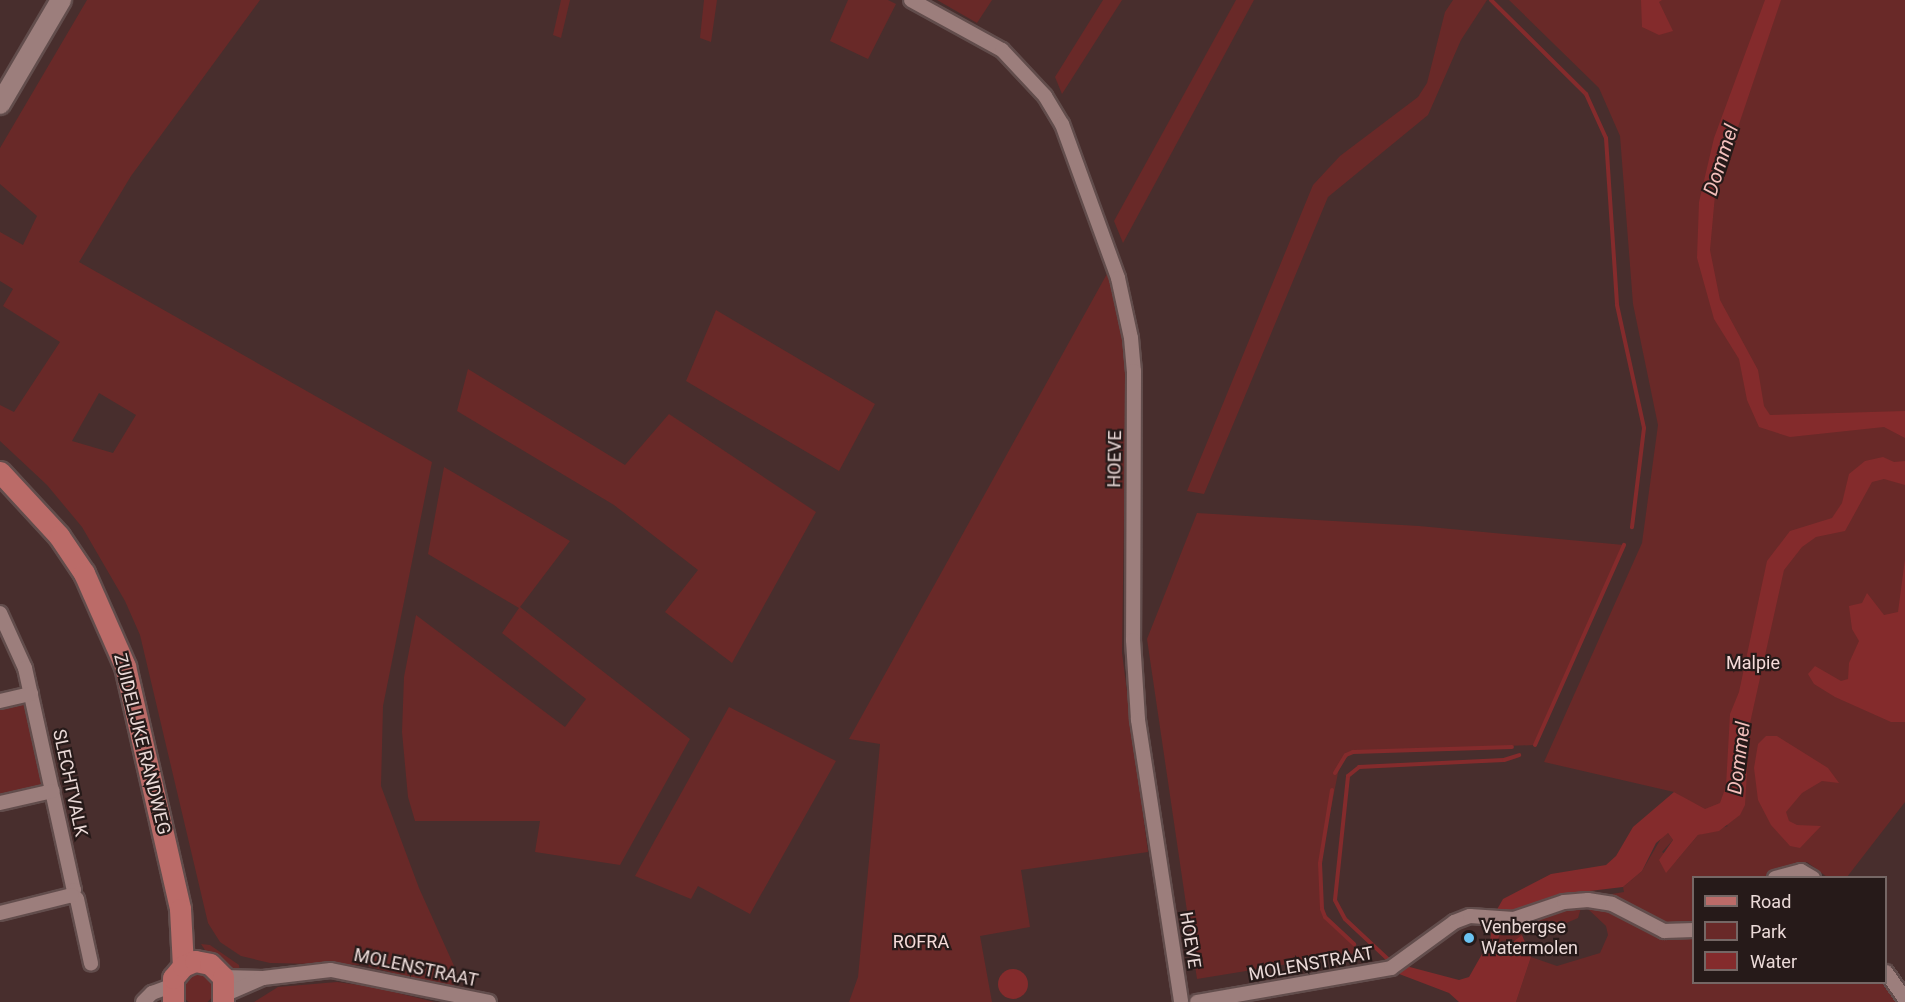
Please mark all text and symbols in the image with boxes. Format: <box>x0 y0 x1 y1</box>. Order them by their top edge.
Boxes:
water label: Dommel <box>1698 122 1744 198</box>
street label: HOEVE <box>1104 430 1126 488</box>
street label: ZUIDELIJKE RANDWEG <box>109 651 175 837</box>
park label: Malpie <box>1726 652 1780 674</box>
water label: Dommel <box>1723 720 1755 796</box>
street label: SLECHTVALK <box>48 727 92 839</box>
legend <box>1692 876 1887 984</box>
text: Road <box>1750 891 1791 912</box>
street label: HOEVE <box>1175 910 1205 970</box>
place label: Venbergse Watermolen <box>1481 917 1578 960</box>
text: Park <box>1750 921 1786 942</box>
park label: ROFRA <box>893 931 949 953</box>
marker: Venbergse Watermolen <box>1462 931 1476 945</box>
street label: MOLENSTRAAT <box>1247 942 1375 986</box>
street label: MOLENSTRAAT <box>352 944 480 992</box>
text: Water <box>1750 951 1797 972</box>

